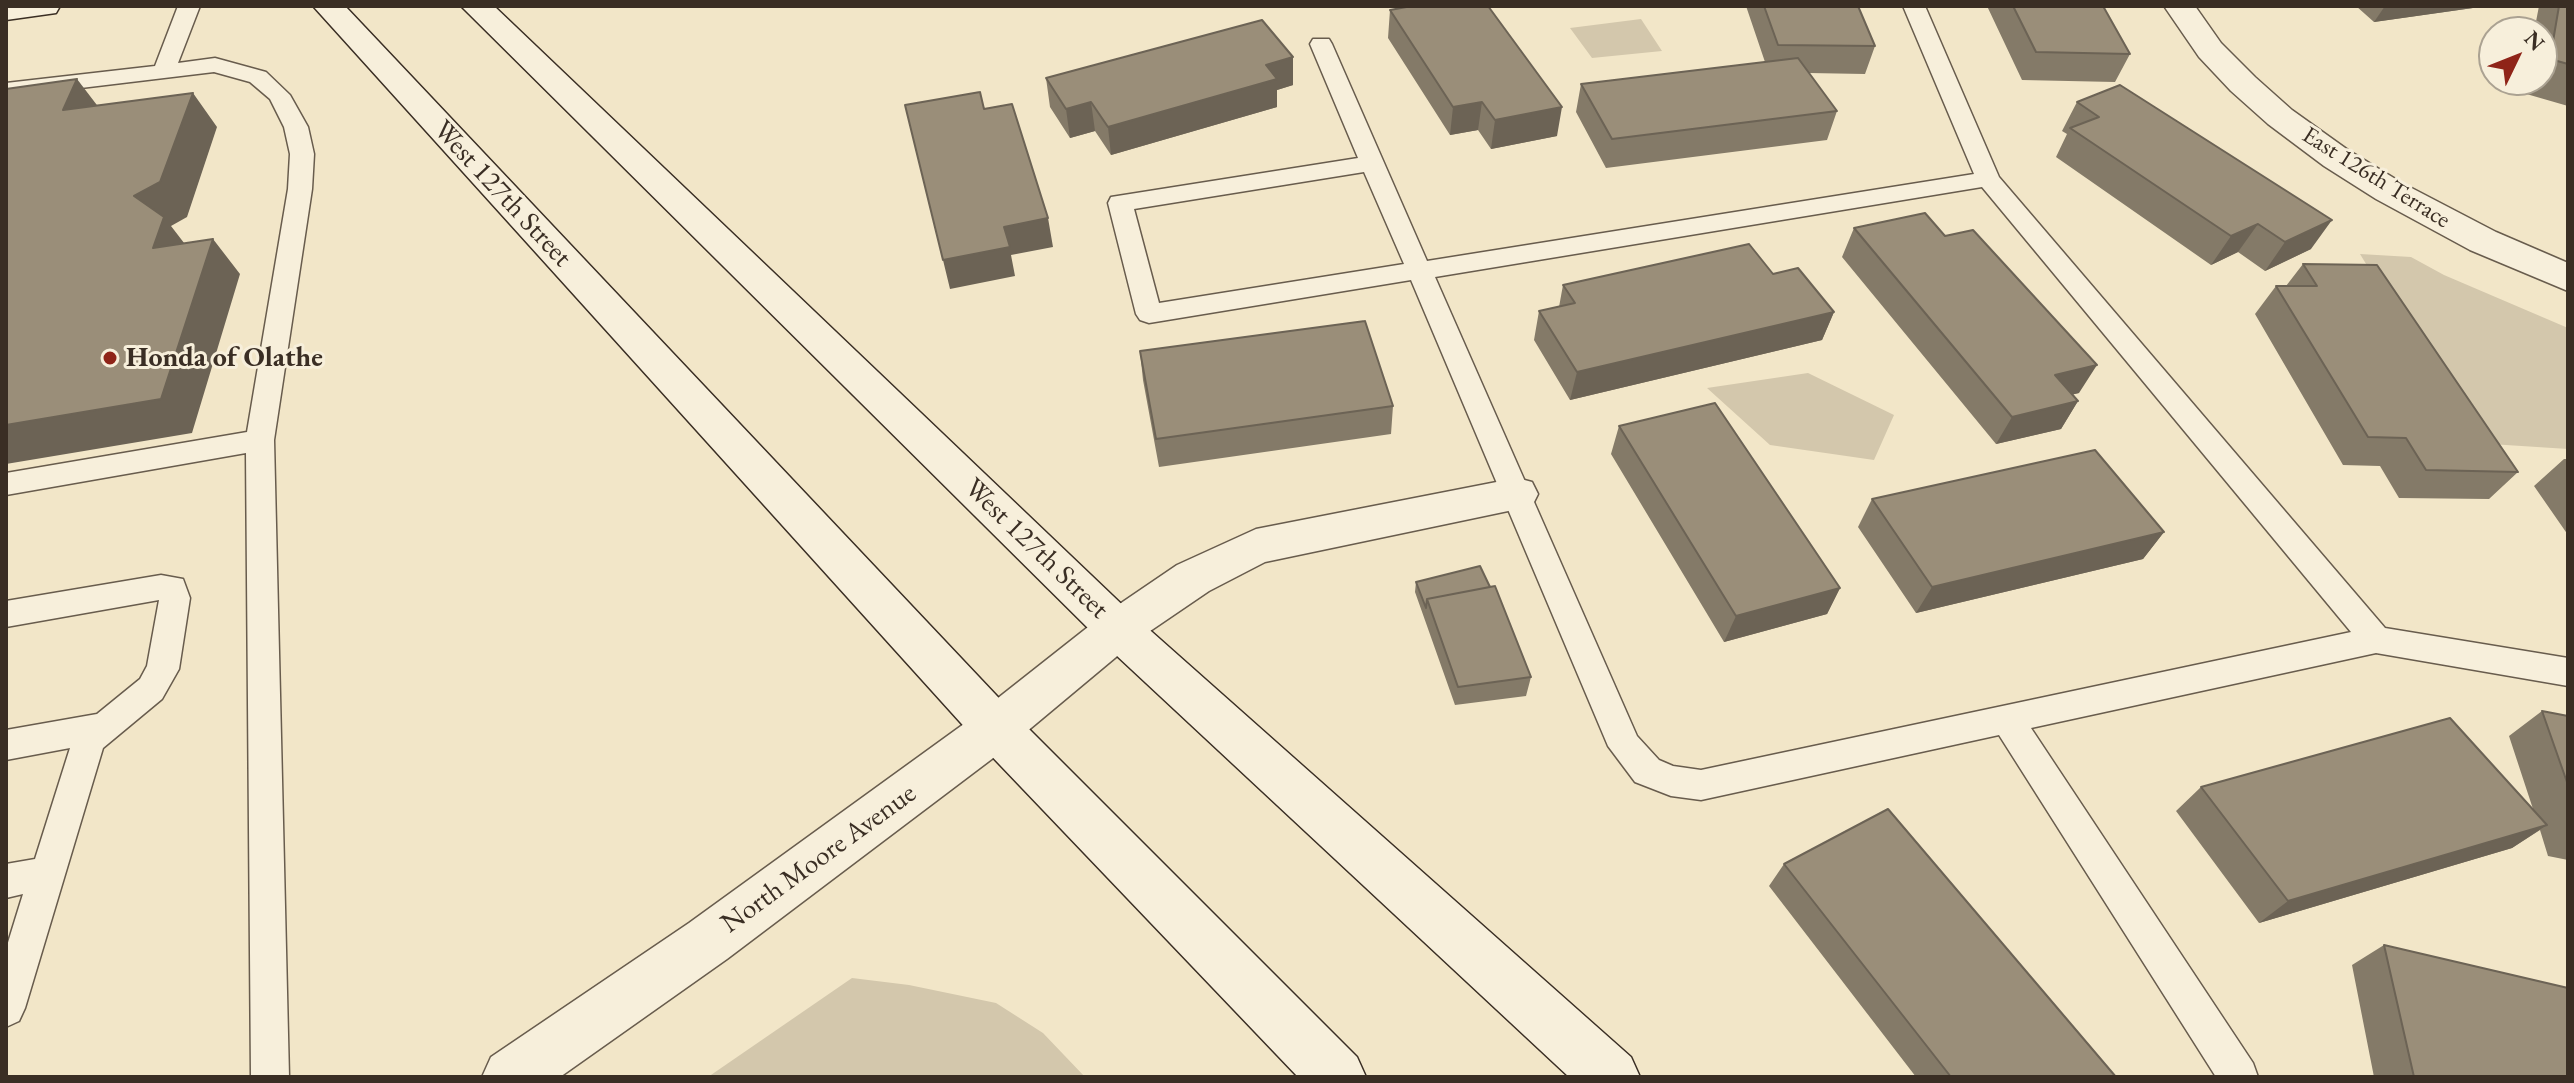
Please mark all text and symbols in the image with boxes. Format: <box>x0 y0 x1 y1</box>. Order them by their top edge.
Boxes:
north arrow <box>2478 16 2558 96</box>
text: N <box>2518 24 2551 57</box>
street label: West 127th Street <box>426 114 578 274</box>
street label: East 126th Terrace <box>2297 121 2455 235</box>
place label: Honda of Olathe <box>126 341 323 375</box>
marker: Honda of Olathe <box>101 349 119 367</box>
street label: West 127th Street <box>957 472 1115 626</box>
street label: North Moore Avenue <box>715 777 923 941</box>

